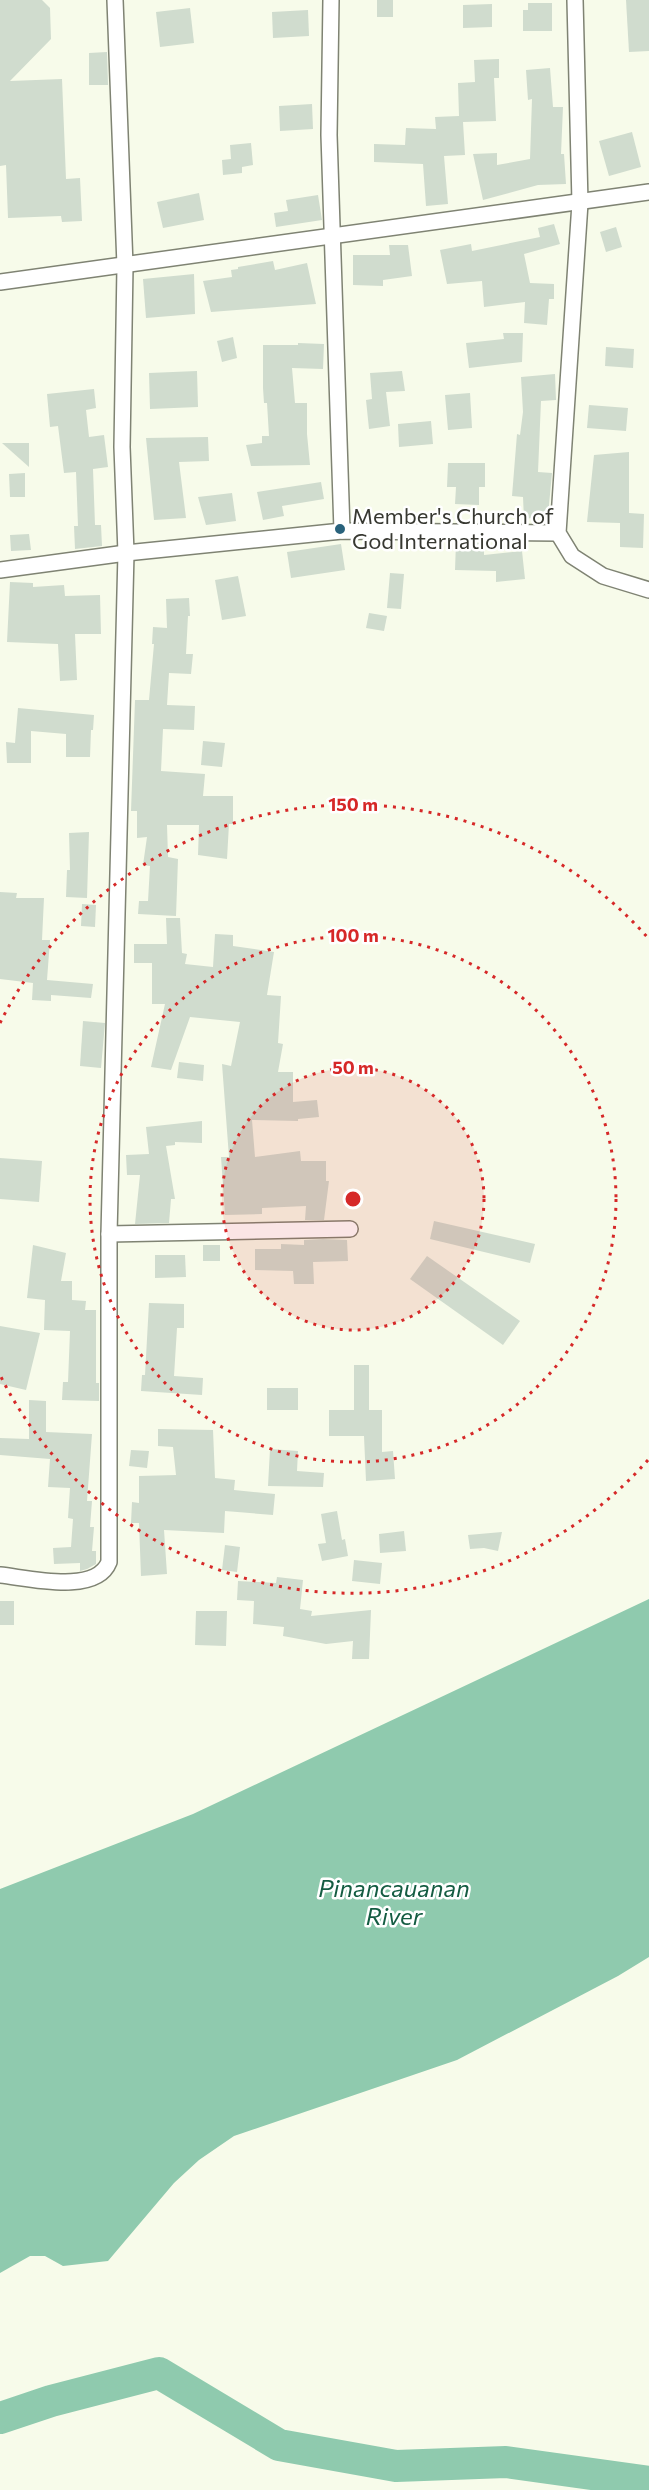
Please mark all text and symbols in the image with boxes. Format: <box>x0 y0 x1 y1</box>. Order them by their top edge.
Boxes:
place label: Member's Church of God International <box>352 502 554 554</box>
marker: Member's Church of God International <box>333 522 347 536</box>
text: 150 m <box>328 793 378 815</box>
text: 100 m <box>327 924 379 946</box>
text: 50 m <box>332 1056 374 1078</box>
centre of rings <box>343 1189 363 1209</box>
water label: Pinancauanan River <box>318 1873 470 1930</box>

